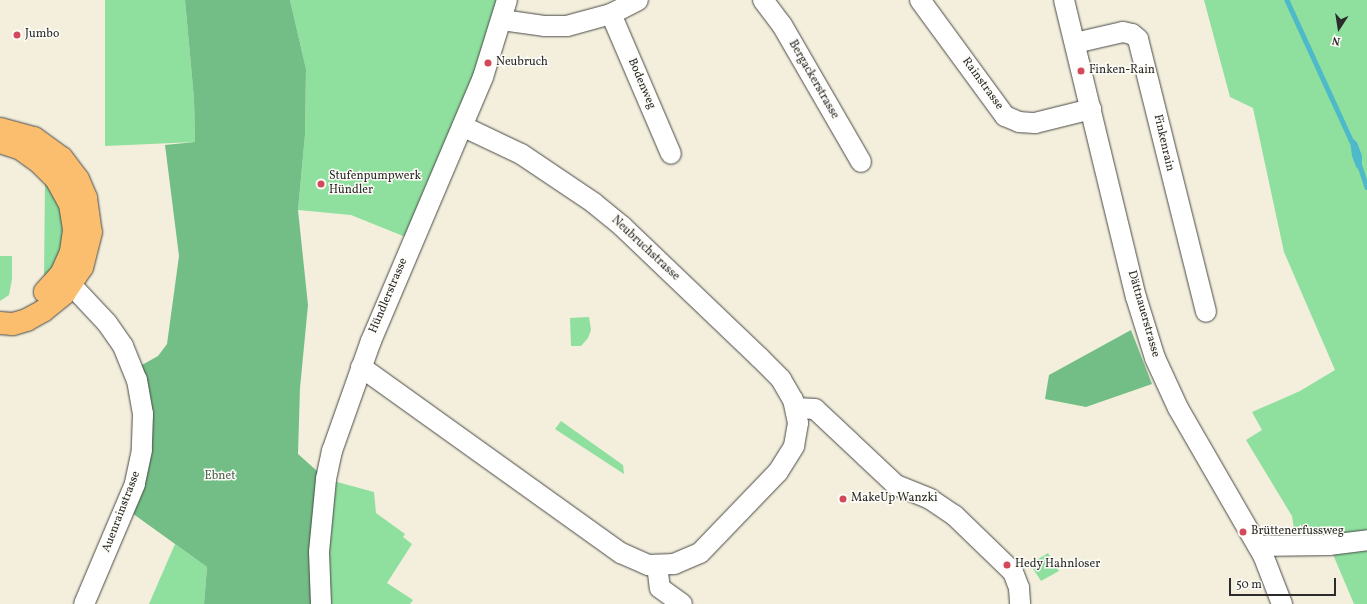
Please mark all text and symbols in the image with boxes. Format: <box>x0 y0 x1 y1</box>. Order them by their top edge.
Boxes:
north arrow <box>1319 8 1359 48</box>
place label: Jumbo <box>25 28 59 42</box>
marker: Jumbo <box>12 30 22 40</box>
text: N <box>1331 32 1342 48</box>
street label: Bergackerstrasse <box>785 38 841 122</box>
street label: Rainstrasse <box>958 55 1006 113</box>
place label: Neubruch <box>496 56 548 70</box>
street label: Bodenweg <box>624 56 658 112</box>
marker: Neubruch <box>483 58 493 68</box>
place label: Finken-Rain <box>1089 64 1155 78</box>
marker: Finken-Rain <box>1076 66 1086 76</box>
street label: Finkenrain <box>1149 113 1177 173</box>
place label: Stufenpumpwerk Hündler <box>329 170 421 198</box>
marker: Stufenpumpwerk Hündler <box>316 179 326 189</box>
street label: Neubruchstrasse <box>608 214 682 284</box>
street label: Hündlerstrasse <box>367 256 411 336</box>
street label: Dättnauerstrasse <box>1124 269 1162 359</box>
street label: Auenrainstrasse <box>100 469 144 555</box>
park label: Ebnet <box>205 470 235 484</box>
place label: MakeUp Wanzki <box>851 492 938 506</box>
marker: MakeUp Wanzki <box>838 494 848 504</box>
place label: Brüttenerfussweg <box>1251 525 1344 539</box>
marker: Brüttenerfussweg <box>1238 527 1248 537</box>
place label: Hedy Hahnloser <box>1015 558 1101 572</box>
marker: Hedy Hahnloser <box>1002 560 1012 570</box>
scale bar <box>1231 570 1338 596</box>
text: 50 m <box>1236 577 1262 593</box>

